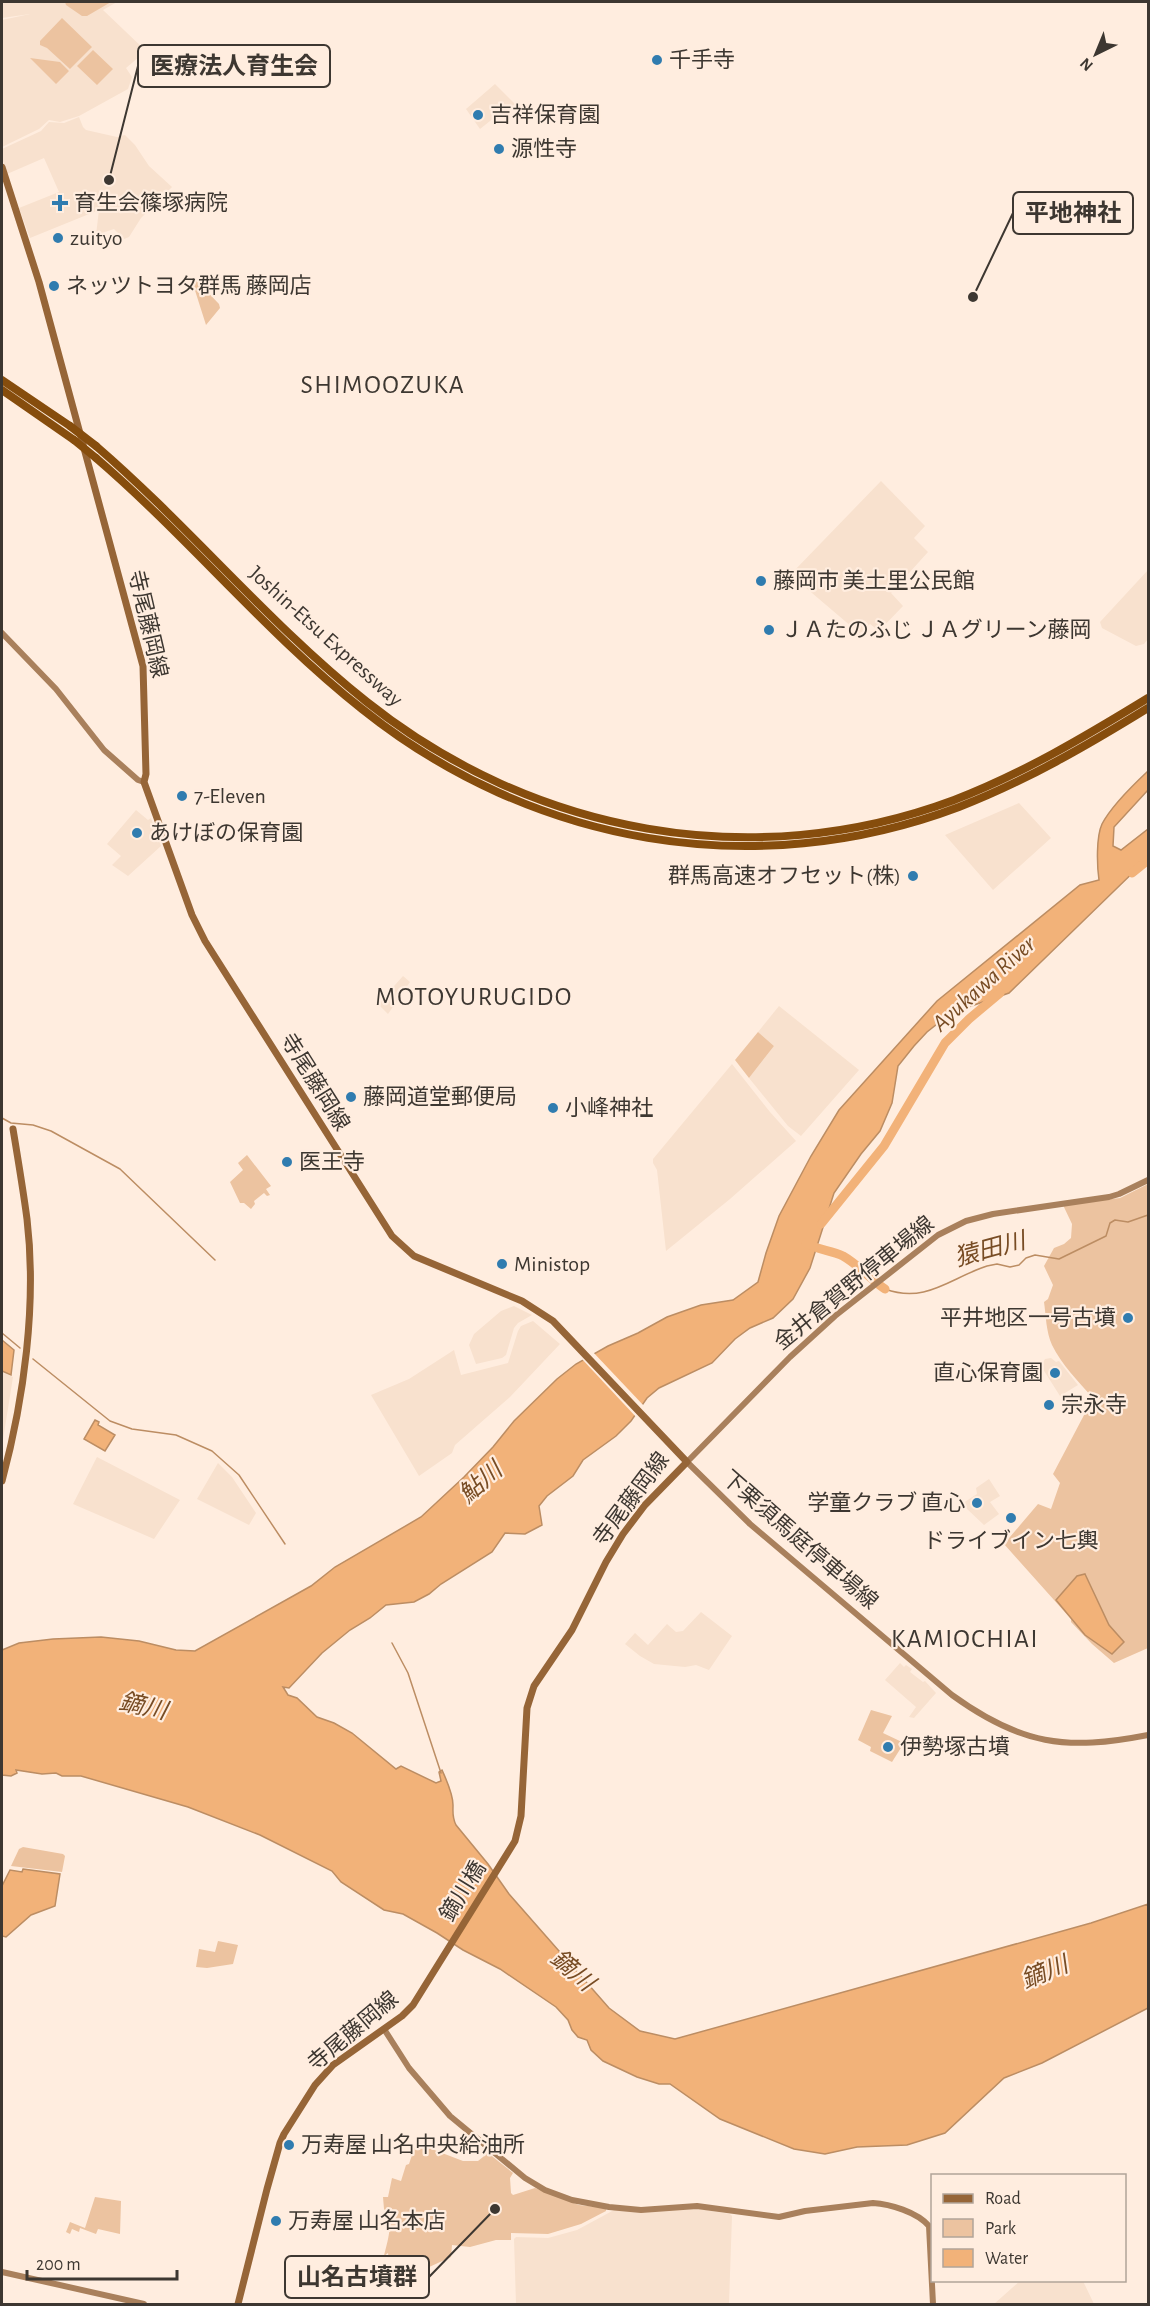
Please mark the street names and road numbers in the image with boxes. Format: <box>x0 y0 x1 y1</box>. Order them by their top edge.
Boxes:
street label: Joshin-Etsu Expressway <box>245 562 407 711</box>
street label: 寺尾藤岡線 <box>125 568 172 680</box>
street label: 寺尾藤岡線 <box>277 1029 354 1134</box>
street label: 金井倉賀野停車場線 <box>770 1211 938 1354</box>
street label: 寺尾藤岡線 <box>588 1448 673 1550</box>
street label: 下栗須馬庭停車場線 <box>718 1466 883 1613</box>
street label: 鏑川橋 <box>435 1857 490 1925</box>
street label: 寺尾藤岡線 <box>303 1986 402 2075</box>

